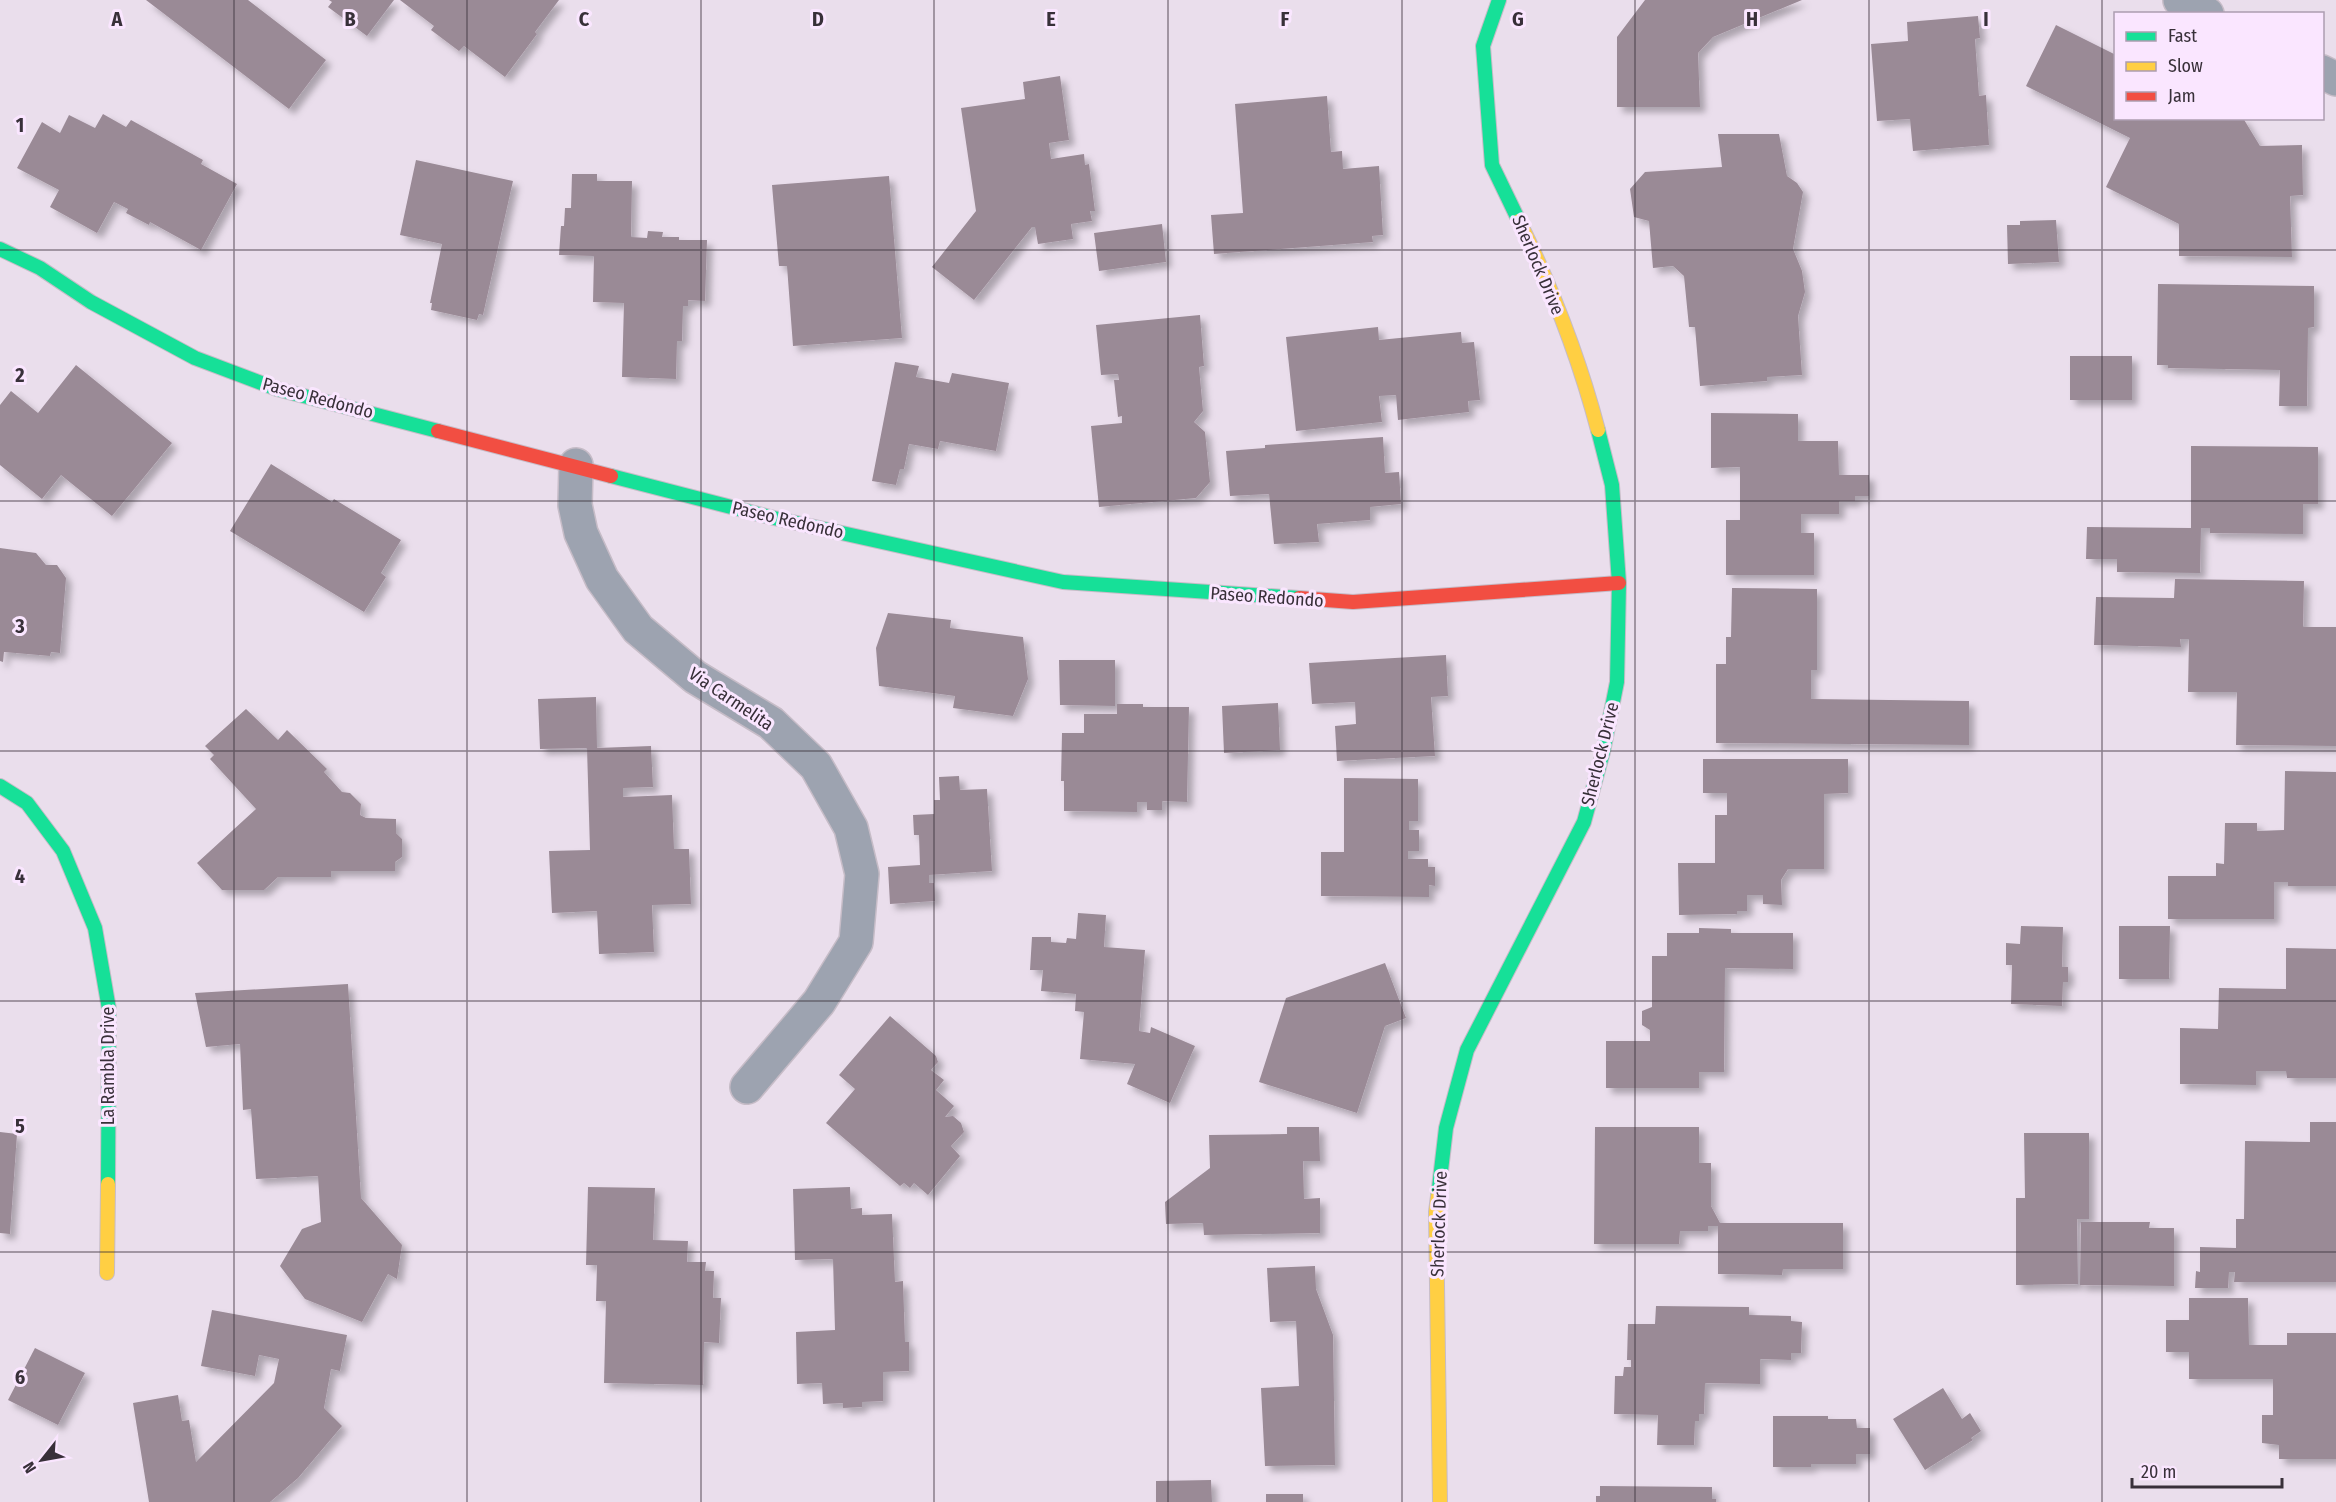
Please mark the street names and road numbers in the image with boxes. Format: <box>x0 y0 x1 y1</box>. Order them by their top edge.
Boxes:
street label: Sherlock Drive <box>1507 212 1569 318</box>
street label: Paseo Redondo <box>260 373 376 423</box>
street label: Paseo Redondo <box>730 497 846 543</box>
street label: Paseo Redondo <box>1210 582 1324 612</box>
street label: Via Carmelita <box>684 663 778 735</box>
street label: Sherlock Drive <box>1576 700 1624 808</box>
street label: La Rambla Drive <box>97 1007 119 1125</box>
street label: Sherlock Drive <box>1426 1170 1452 1277</box>

